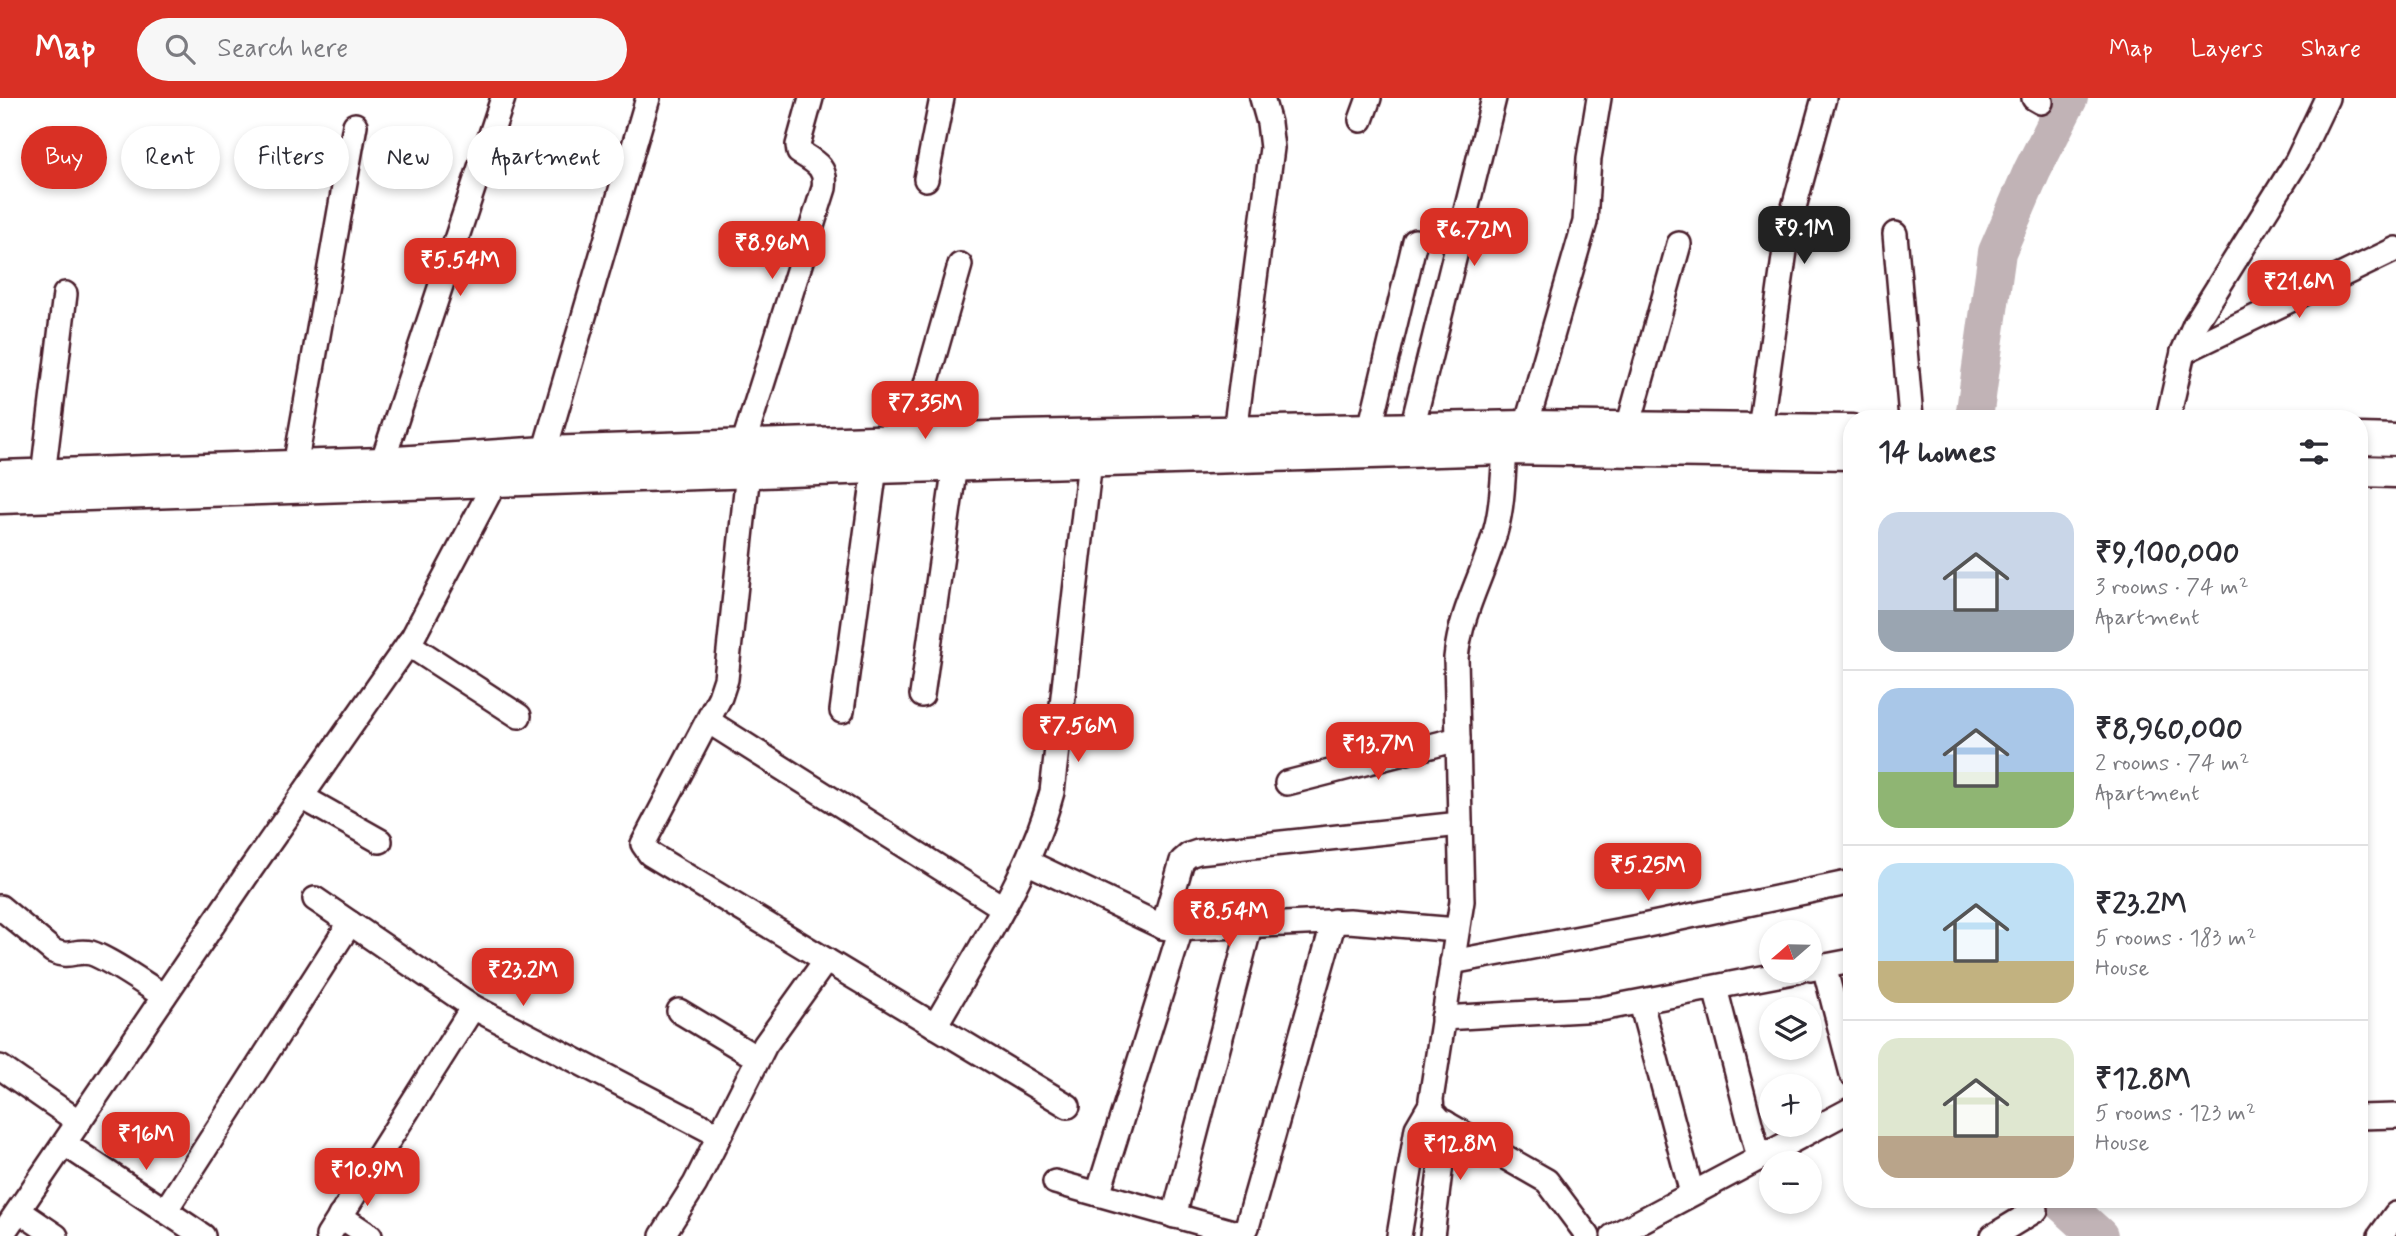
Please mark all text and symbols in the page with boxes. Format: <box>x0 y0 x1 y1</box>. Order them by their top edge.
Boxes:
search box <box>137 18 627 81</box>
text: Map <box>35 27 95 71</box>
icon: search <box>161 30 199 68</box>
text: Search here <box>217 32 348 66</box>
text: Map <box>2109 34 2153 65</box>
text: Layers <box>2191 34 2263 65</box>
text: Share <box>2301 34 2361 65</box>
chip: Buy <box>21 126 107 189</box>
chip: Rent <box>121 126 220 189</box>
chip: Filters <box>234 126 349 189</box>
chip: New <box>363 126 453 189</box>
chip: Apartment <box>467 126 624 189</box>
pin: ₹9.1M <box>1755 206 1853 266</box>
pin: ₹6.72M <box>1417 208 1531 268</box>
text: ₹9.1M <box>1774 214 1834 244</box>
text: ₹6.72M <box>1436 216 1512 246</box>
pin: ₹8.96M <box>715 222 829 281</box>
text: ₹8.96M <box>734 229 810 259</box>
pin: ₹5.54M <box>403 238 517 298</box>
text: ₹5.54M <box>420 246 500 276</box>
pin: ₹21.6M <box>2242 260 2356 320</box>
text: ₹21.6M <box>2263 268 2335 298</box>
pin: ₹7.35M <box>868 382 982 441</box>
text: ₹7.35M <box>888 389 962 419</box>
text: 14 homes <box>1878 433 1996 472</box>
icon: filters <box>2295 433 2333 471</box>
text: ₹9,100,000 <box>2095 534 2240 573</box>
icon: home <box>1934 540 2018 624</box>
text: 3 rooms · 74 m² <box>2095 573 2249 603</box>
text: Apartment <box>2095 603 2200 633</box>
pin: ₹7.56M <box>1021 704 1135 764</box>
text: ₹8,960,000 <box>2095 710 2243 749</box>
text: ₹7.56M <box>1039 712 1117 742</box>
icon: home <box>1934 716 2018 800</box>
pin: ₹13.7M <box>1321 722 1435 782</box>
text: ₹13.7M <box>1342 730 1414 760</box>
text: 2 rooms · 74 m² <box>2095 749 2250 779</box>
text: Apartment <box>2095 779 2200 809</box>
pin: ₹5.25M <box>1591 844 1705 903</box>
text: ₹5.25M <box>1610 851 1686 881</box>
text: ₹23.2M <box>2095 885 2187 924</box>
pin: ₹8.54M <box>1172 890 1286 949</box>
icon: home <box>1934 891 2018 975</box>
text: ₹8.54M <box>1190 897 1268 927</box>
north arrow <box>1759 920 1822 984</box>
map controls <box>1759 920 1822 1214</box>
text: 5 rooms · 183 m² <box>2095 924 2256 954</box>
pin: ₹23.2M <box>466 948 580 1008</box>
text: House <box>2095 954 2149 984</box>
text: ₹23.2M <box>488 956 558 986</box>
button: layers <box>1759 997 1822 1060</box>
text: ₹12.8M <box>2095 1060 2191 1099</box>
icon: home <box>1934 1066 2018 1150</box>
button: + <box>1759 1074 1822 1137</box>
text: 5 rooms · 123 m² <box>2095 1099 2256 1129</box>
pin: ₹16M <box>105 1112 187 1172</box>
text: ₹16M <box>118 1120 174 1150</box>
pin: ₹12.8M <box>1403 1122 1517 1182</box>
text: House <box>2095 1129 2149 1159</box>
text: ₹12.8M <box>1423 1130 1497 1160</box>
pin: ₹10.9M <box>310 1148 424 1208</box>
button: − <box>1759 1151 1822 1214</box>
text: ₹10.9M <box>331 1156 403 1186</box>

